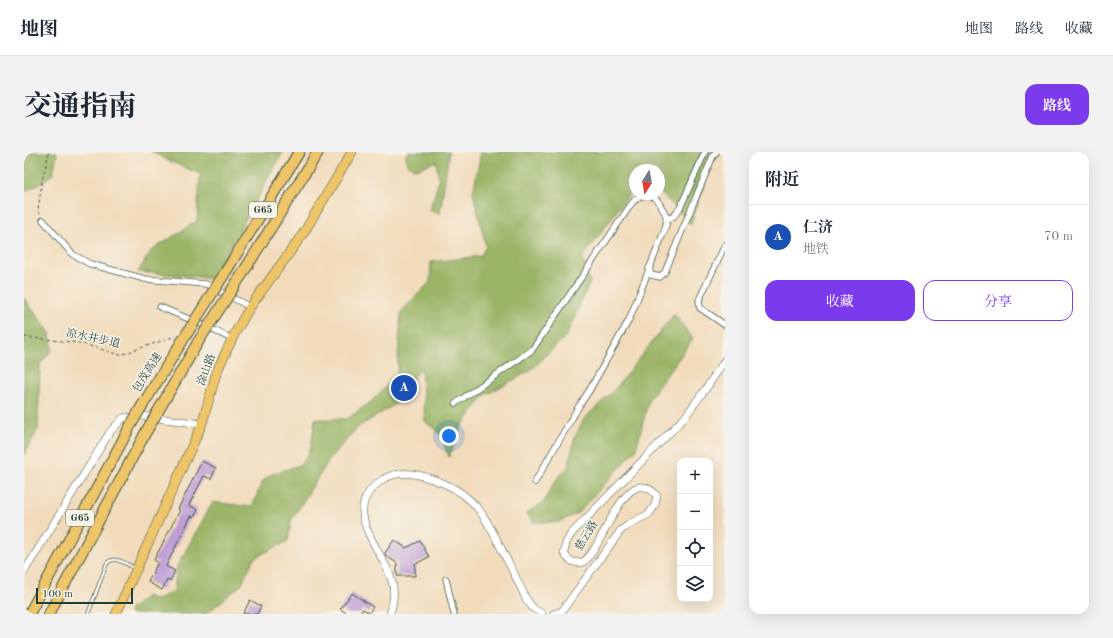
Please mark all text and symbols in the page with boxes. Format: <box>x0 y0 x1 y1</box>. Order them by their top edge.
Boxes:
text: 地图 <box>20 21 58 40</box>
text: 地图 <box>965 22 993 36</box>
text: 路线 <box>1015 22 1043 36</box>
text: 收藏 <box>1065 22 1093 36</box>
button: 路线 <box>1025 84 1089 125</box>
text: 交通指南 <box>24 94 136 122</box>
north arrow <box>629 164 665 200</box>
text: 附近 <box>765 172 799 189</box>
road number: G65 <box>249 202 277 218</box>
text: 仁济 <box>803 221 833 236</box>
text: A <box>773 230 783 243</box>
text: 70 m <box>1044 230 1073 243</box>
text: 地铁 <box>803 243 829 256</box>
button: 收藏 <box>765 280 915 321</box>
button: 分享 <box>923 280 1073 321</box>
street label: 凉水井步道 <box>65 326 121 350</box>
street label: 包茂高速 <box>130 350 164 395</box>
street label: 涂山路 <box>194 352 218 387</box>
pin: A <box>391 373 417 403</box>
your location <box>439 426 459 446</box>
map controls <box>677 458 713 602</box>
button: + <box>677 458 713 494</box>
button: − <box>677 494 713 530</box>
road number: G65 <box>66 510 94 526</box>
street label: 慈云路 <box>572 518 600 553</box>
button: locate <box>677 530 713 566</box>
button: layers <box>677 566 713 602</box>
scale bar <box>36 586 133 605</box>
text: 100 m <box>42 589 73 600</box>

